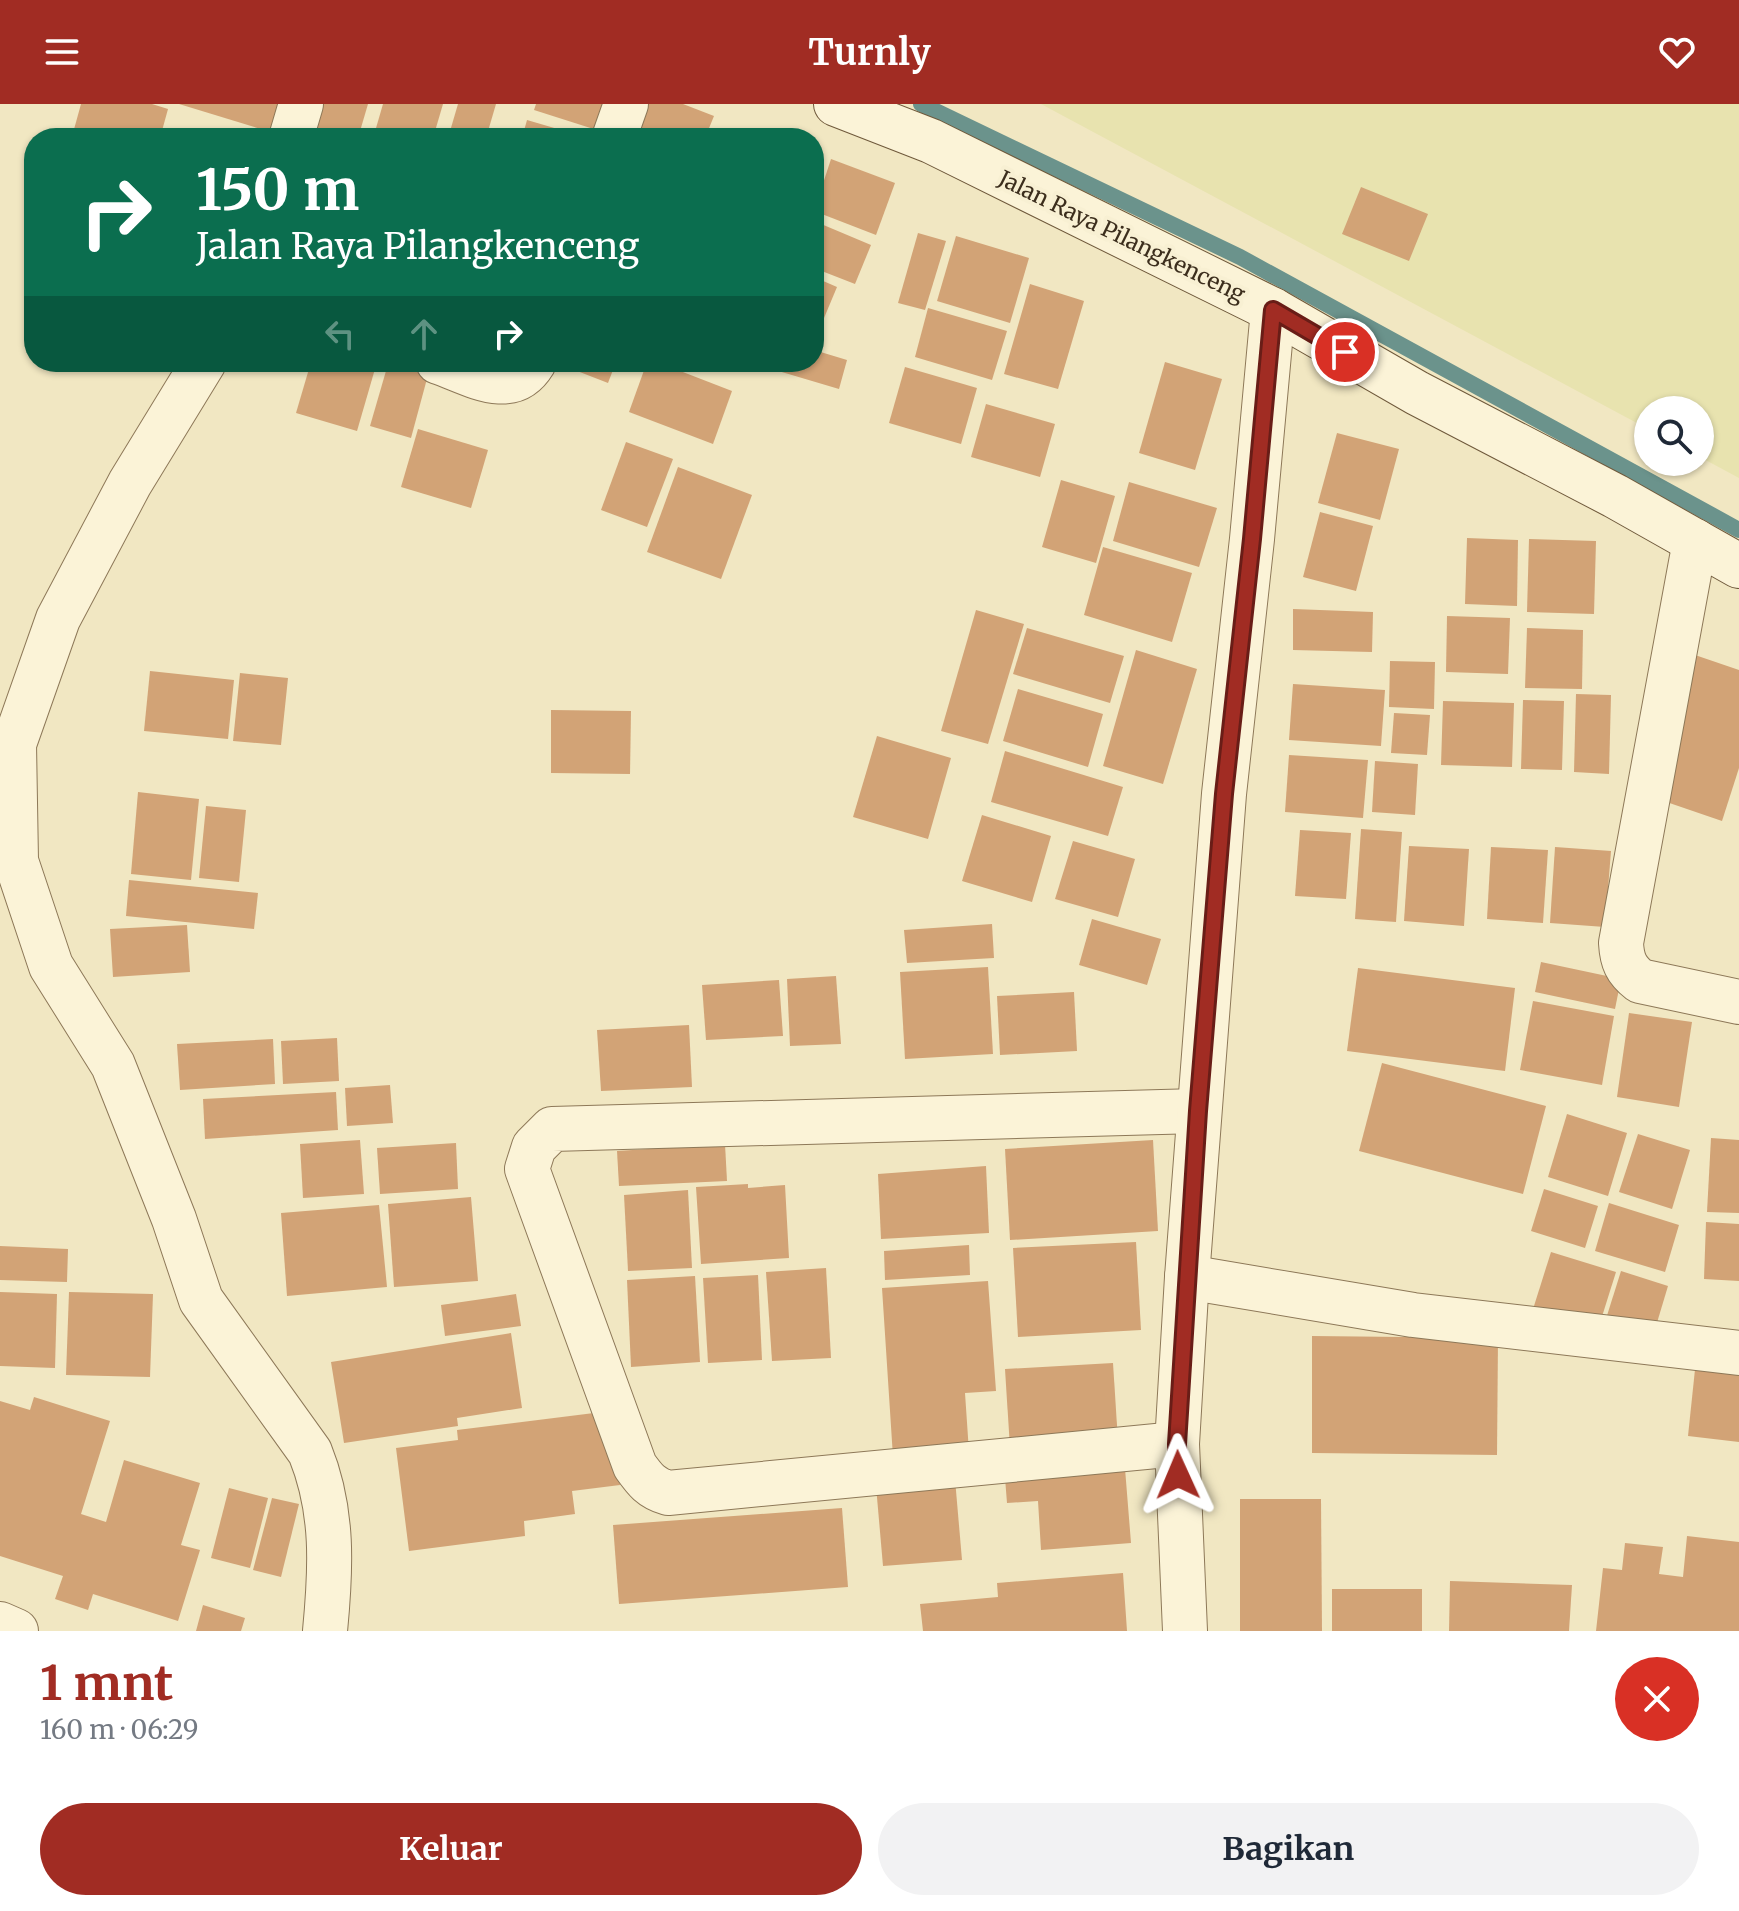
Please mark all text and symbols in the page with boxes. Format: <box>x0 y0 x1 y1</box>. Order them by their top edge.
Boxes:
icon: menu <box>40 30 84 74</box>
text: Turnly <box>808 30 931 75</box>
icon: heart <box>1655 30 1699 74</box>
text: 150 m <box>196 155 359 225</box>
icon: right <box>64 160 168 264</box>
street label: Jalan Raya Pilangkenceng <box>993 164 1250 308</box>
text: Jalan Raya Pilangkenceng <box>196 224 639 269</box>
icon: left <box>318 312 362 356</box>
icon: ahead <box>402 312 446 356</box>
icon: right <box>486 312 530 356</box>
pin <box>1311 318 1379 386</box>
icon: arrive <box>1323 330 1367 374</box>
map controls <box>1634 396 1714 476</box>
button: search <box>1634 396 1714 476</box>
position arrow <box>1136 1433 1220 1517</box>
text: 1 mnt <box>40 1653 173 1713</box>
button: close <box>1615 1657 1699 1741</box>
text: 160 m · 06:29 <box>40 1713 199 1746</box>
button: Keluar <box>40 1803 862 1895</box>
button: Bagikan <box>878 1803 1699 1895</box>

